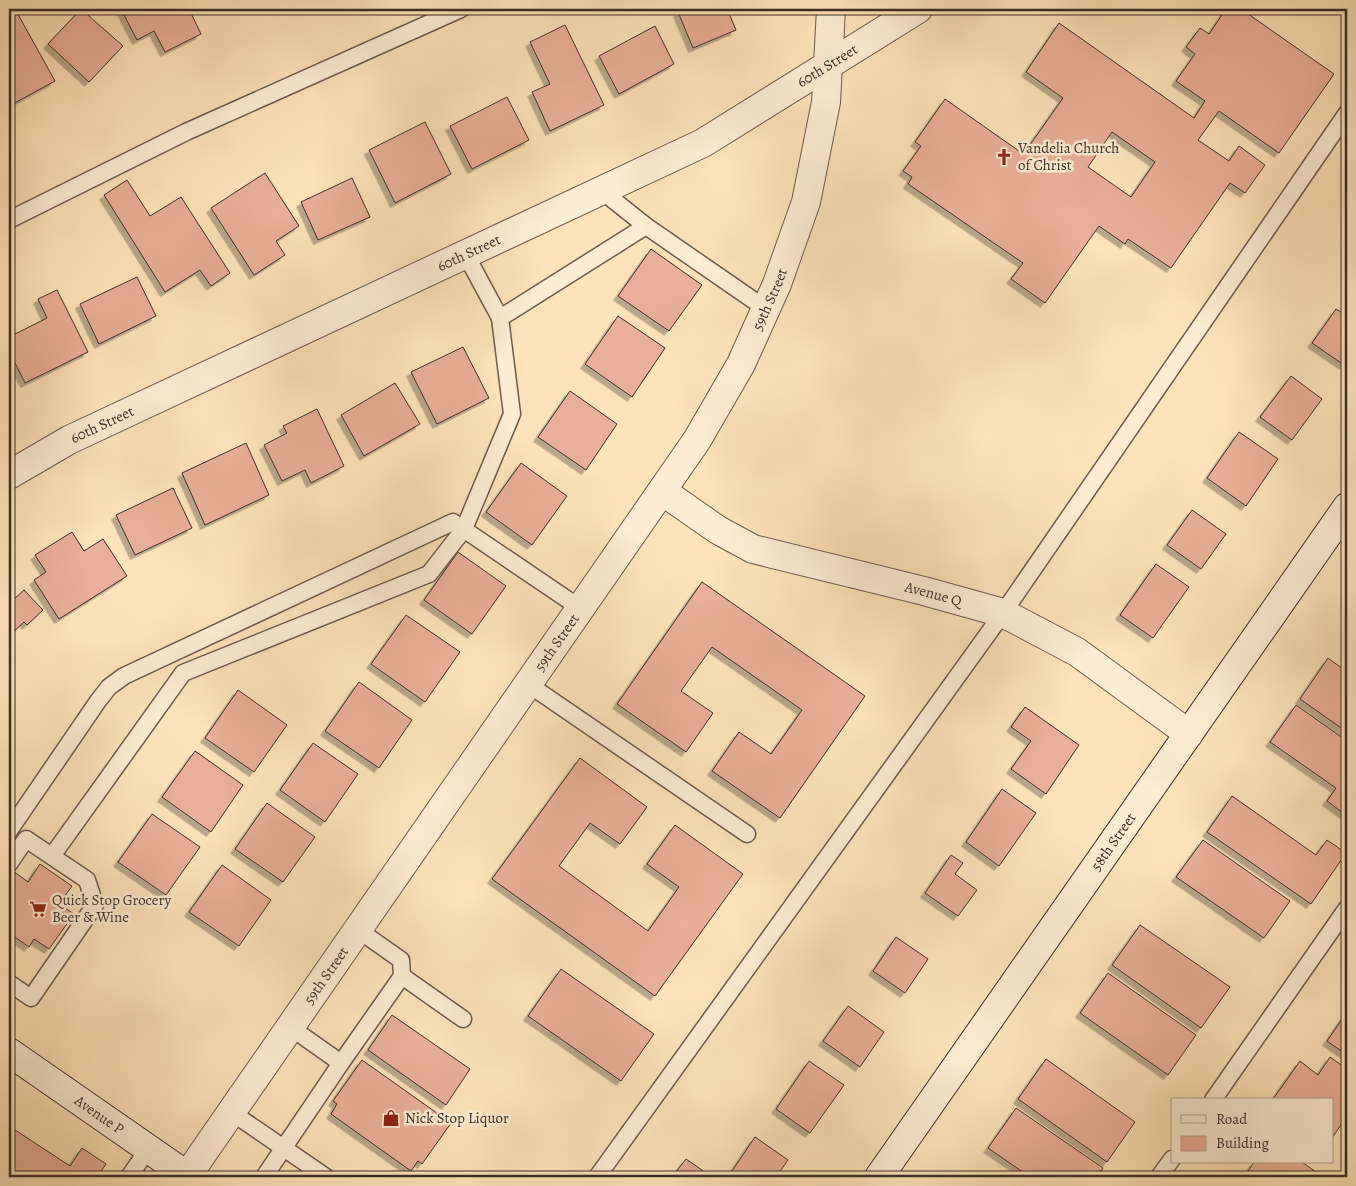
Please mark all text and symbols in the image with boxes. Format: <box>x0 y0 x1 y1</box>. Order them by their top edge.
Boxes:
street label: 60th Street <box>793 39 861 92</box>
place label: Vandelia Church of Christ <box>1017 138 1119 175</box>
church icon: Vandelia Church of Christ <box>994 147 1014 167</box>
street label: 60th Street <box>434 229 504 276</box>
street label: 59th Street <box>747 265 792 334</box>
street label: 60th Street <box>67 401 137 448</box>
street label: Avenue Q <box>902 576 967 612</box>
street label: 59th Street <box>530 610 584 675</box>
street label: 58th Street <box>1086 809 1141 875</box>
place label: Quick Stop Grocery Beer & Wine <box>52 890 171 927</box>
supermarket icon: Quick Stop Grocery Beer & Wine <box>28 899 48 919</box>
street label: 59th Street <box>299 943 353 1008</box>
street label: Avenue P <box>70 1090 128 1139</box>
legend <box>1171 1098 1334 1164</box>
shop icon: Nick Stop Liquor <box>381 1108 401 1128</box>
place label: Nick Stop Liquor <box>405 1108 509 1128</box>
text: Road <box>1216 1109 1248 1129</box>
text: Building <box>1216 1133 1269 1153</box>

